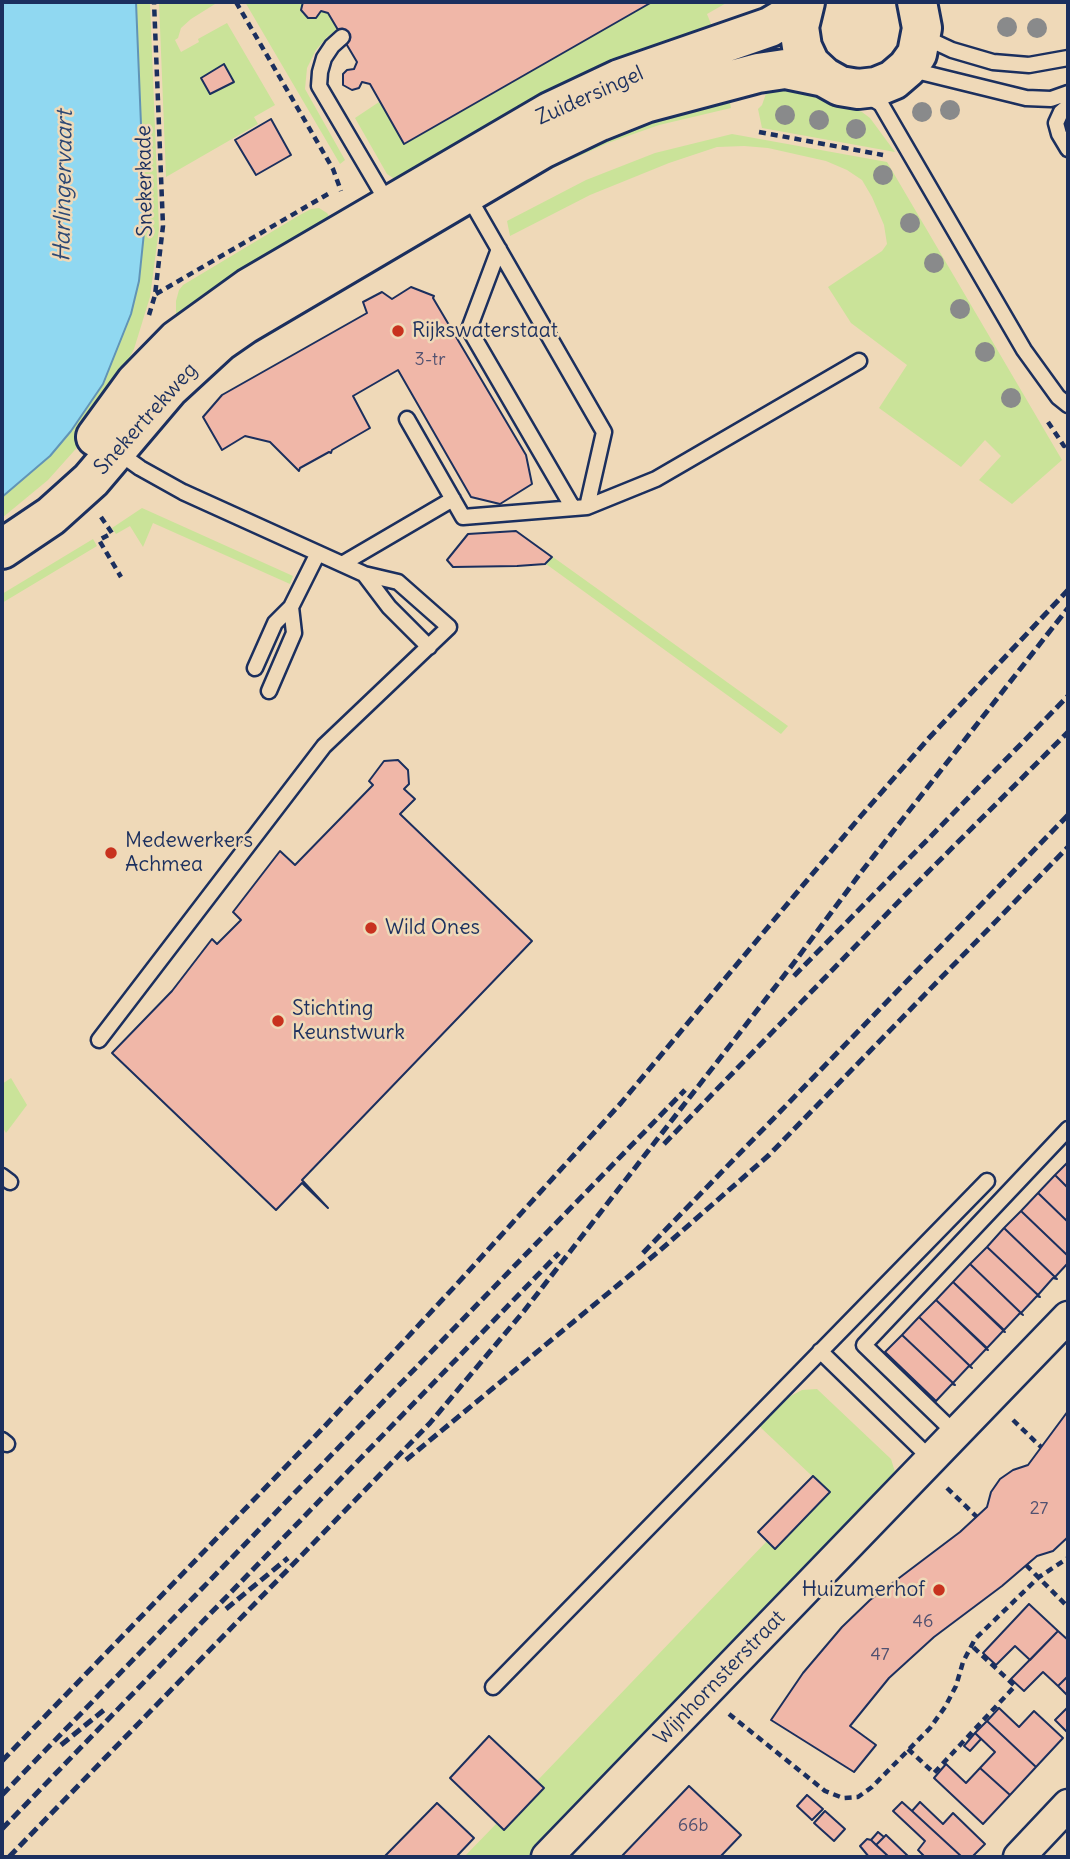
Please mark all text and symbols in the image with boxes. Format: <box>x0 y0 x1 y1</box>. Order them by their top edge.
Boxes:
street label: Zuidersingel <box>532 61 648 131</box>
water label: Harlingervaart <box>49 110 79 262</box>
street label: Snekerkade <box>131 125 159 237</box>
place label: Rijkswaterstaat <box>412 318 558 344</box>
marker: Rijkswaterstaat <box>390 323 406 339</box>
house number: 3-tr <box>415 349 445 371</box>
street label: Snekertrekweg <box>89 358 203 480</box>
place label: Medewerkers Achmea <box>125 828 253 878</box>
marker: Medewerkers Achmea <box>103 845 119 861</box>
place label: Wild Ones <box>385 915 480 941</box>
marker: Wild Ones <box>363 920 379 936</box>
place label: Stichting Keunstwurk <box>292 996 405 1046</box>
marker: Stichting Keunstwurk <box>270 1013 286 1029</box>
house number: 27 <box>1030 1498 1048 1520</box>
place label: Huizumerhof <box>802 1577 925 1603</box>
marker: Huizumerhof <box>931 1582 947 1598</box>
street label: Wijnhornsterstraat <box>649 1605 791 1751</box>
house number: 46 <box>913 1611 933 1633</box>
house number: 47 <box>870 1644 890 1666</box>
house number: 66b <box>678 1815 708 1837</box>

